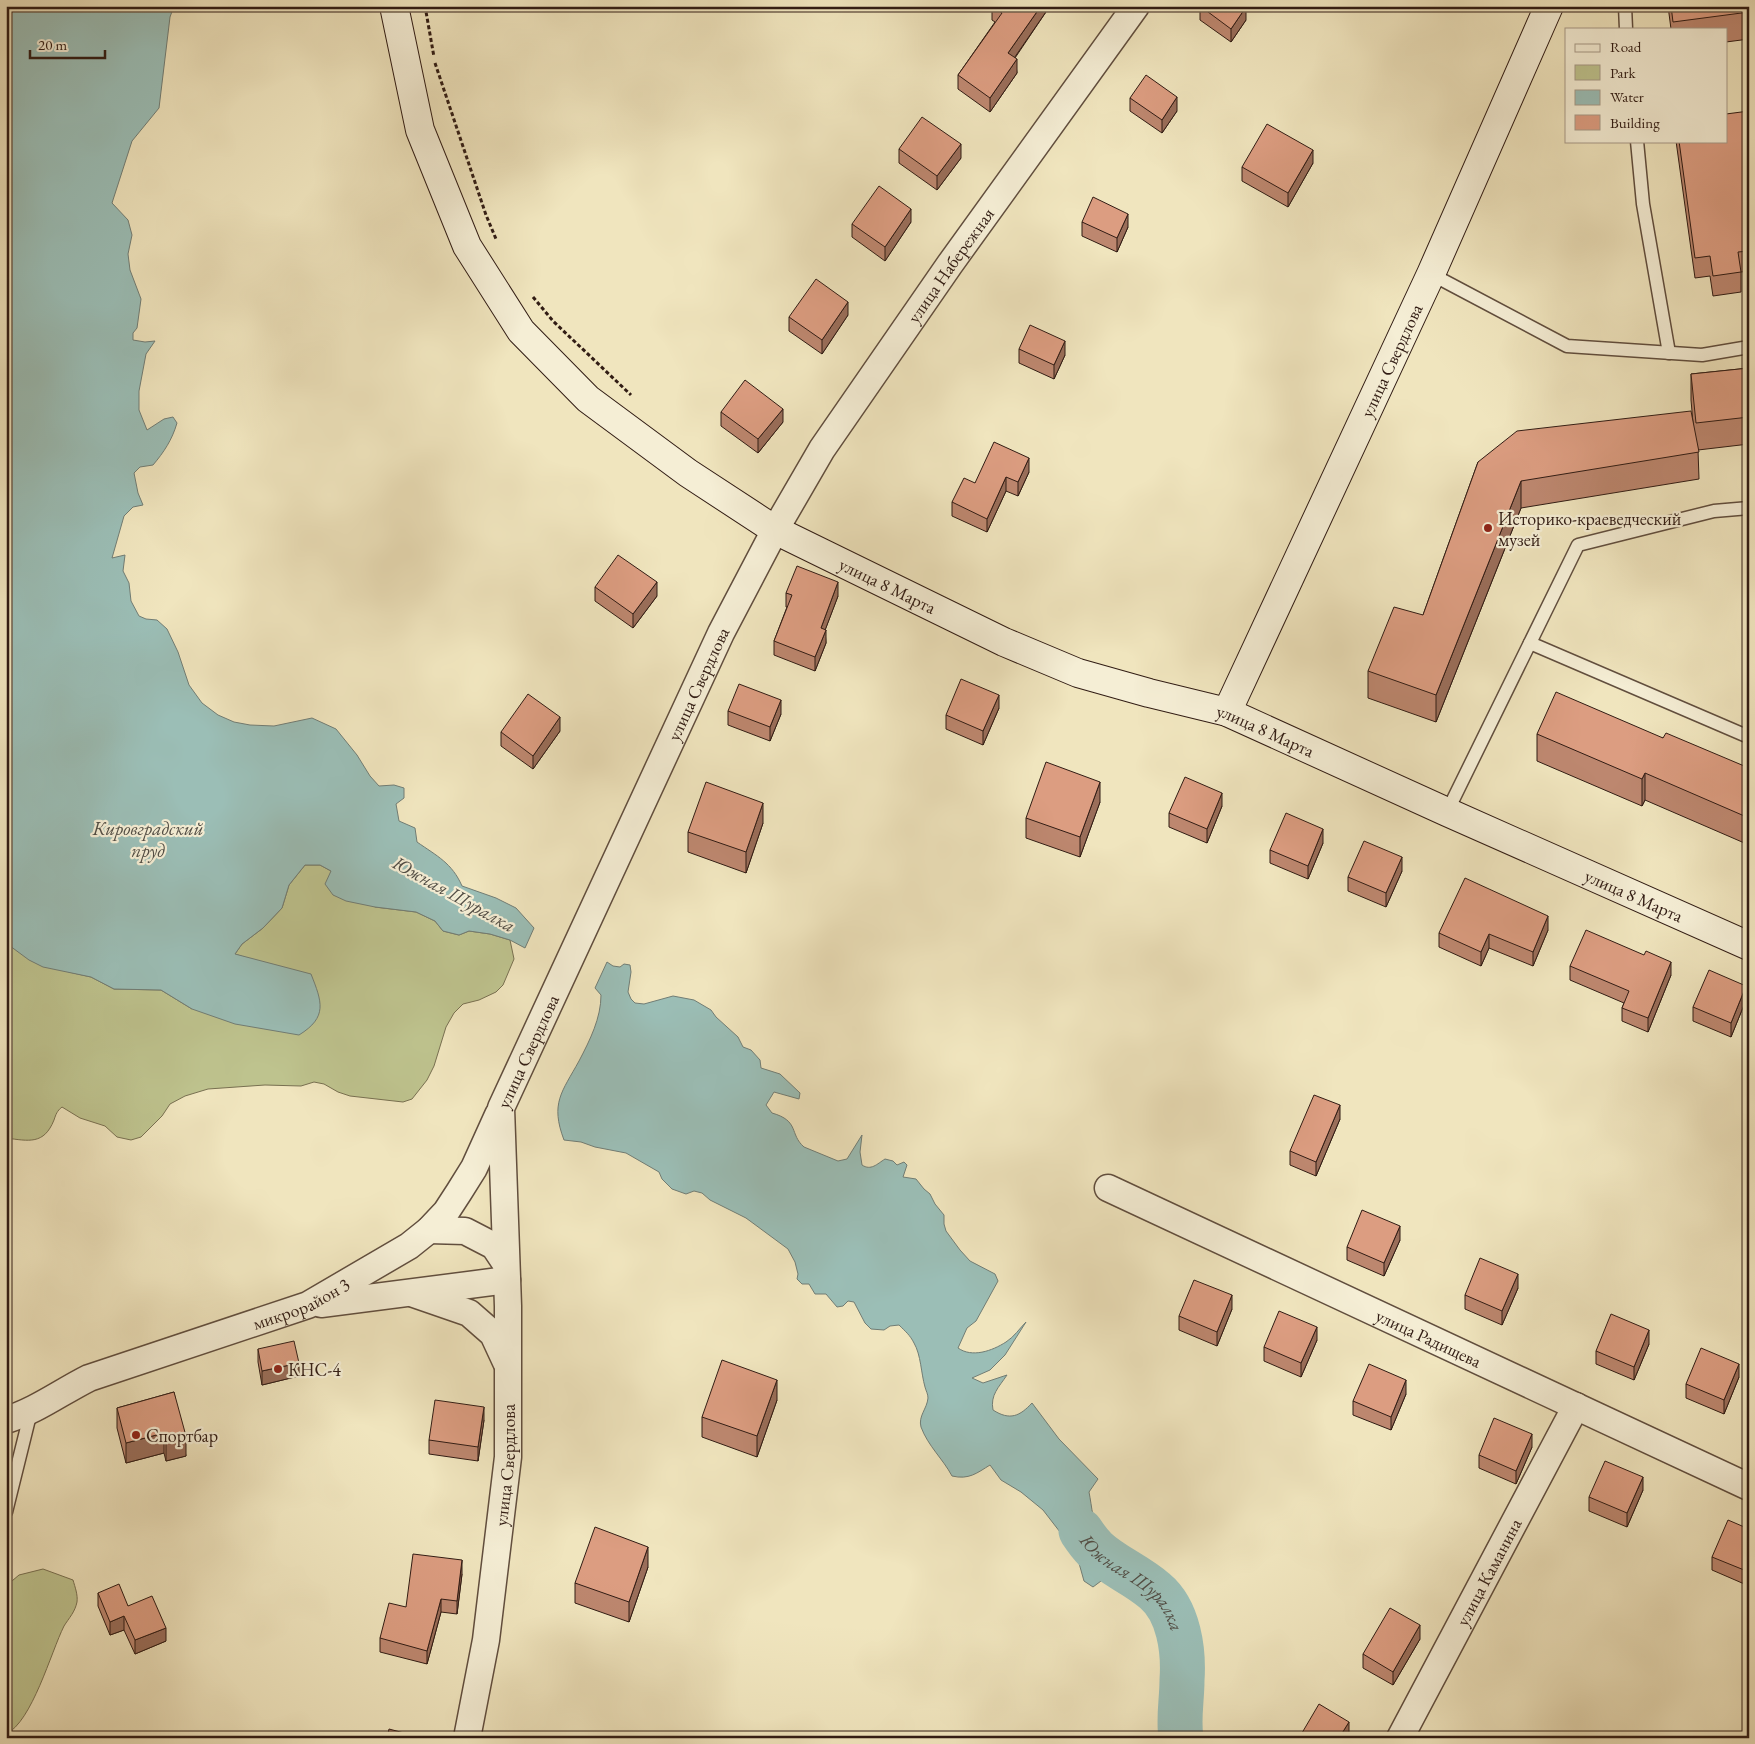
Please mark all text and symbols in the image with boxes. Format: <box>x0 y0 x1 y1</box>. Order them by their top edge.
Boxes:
scale bar <box>30 28 105 60</box>
legend <box>1565 28 1728 142</box>
text: 20 m <box>38 35 67 54</box>
text: Road <box>1610 37 1642 56</box>
text: Park <box>1610 63 1637 82</box>
text: Water <box>1610 87 1644 106</box>
text: Building <box>1610 113 1660 132</box>
street label: улица Набережная <box>901 203 999 327</box>
street label: улица Свердлова <box>1354 299 1427 421</box>
place label: Историко-краеведческий музей <box>1498 507 1682 551</box>
marker: Историко-краеведческий музей <box>1482 522 1494 534</box>
street label: улица 8 Марта <box>836 552 941 619</box>
street label: улица Свердлова <box>661 622 734 744</box>
street label: улица 8 Марта <box>1214 698 1319 762</box>
water label: Кировградский пруд <box>92 816 204 863</box>
water label: Южная Шуралка <box>388 850 520 938</box>
street label: улица 8 Марта <box>1582 863 1687 927</box>
street label: улица Свердлова <box>491 990 564 1112</box>
street label: микрорайон 3 <box>249 1272 353 1334</box>
street label: улица Радищева <box>1372 1303 1486 1373</box>
place label: КНС-4 <box>288 1358 341 1381</box>
marker: КНС-4 <box>272 1363 284 1375</box>
street label: улица Свердлова <box>488 1403 520 1527</box>
place label: Спортбар <box>146 1424 218 1447</box>
marker: Спортбар <box>130 1429 142 1441</box>
street label: улица Каманина <box>1450 1513 1526 1630</box>
water label: Южная Шуралка <box>1074 1527 1190 1634</box>

